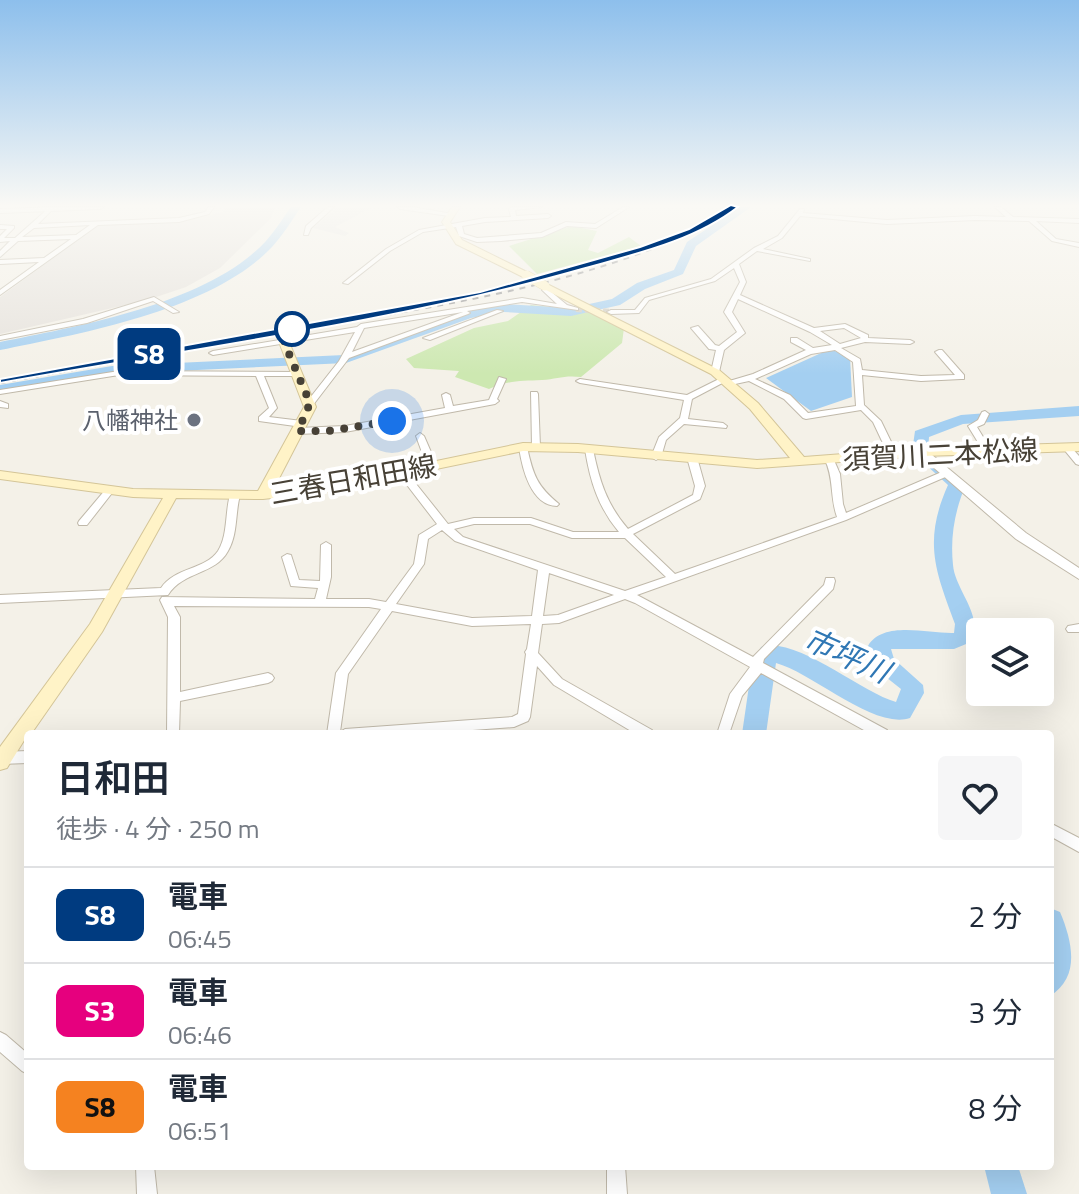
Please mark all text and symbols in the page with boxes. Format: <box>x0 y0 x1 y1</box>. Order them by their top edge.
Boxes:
unlabelled marker <box>275 312 309 346</box>
line badge: S8 <box>113 328 185 380</box>
text: S8 <box>134 332 164 375</box>
your location <box>372 401 412 441</box>
place label: 八幡神社 <box>82 402 178 438</box>
marker: 八幡神社 <box>185 411 203 429</box>
street label: 須賀川二本松線 <box>841 427 1039 481</box>
street label: 三春日和田線 <box>267 443 439 515</box>
water label: 市坪川 <box>797 616 900 696</box>
map controls <box>966 618 1054 706</box>
button: layers <box>966 618 1054 706</box>
text: 日和田 <box>56 749 170 807</box>
button: heart <box>938 756 1022 840</box>
text: 徒歩 · 4 分 · 250 m <box>56 809 260 848</box>
text: 電車 <box>168 873 228 919</box>
text: S8 <box>85 893 115 936</box>
text: 2 分 <box>969 893 1022 939</box>
text: 06:45 <box>168 919 232 958</box>
text: 電車 <box>168 969 228 1015</box>
text: S3 <box>85 989 115 1032</box>
text: 3 分 <box>969 989 1022 1035</box>
text: 06:46 <box>168 1015 232 1054</box>
text: 電車 <box>168 1065 228 1111</box>
text: S8 <box>85 1085 115 1128</box>
text: 8 分 <box>969 1085 1022 1131</box>
text: 06:51 <box>168 1111 232 1150</box>

